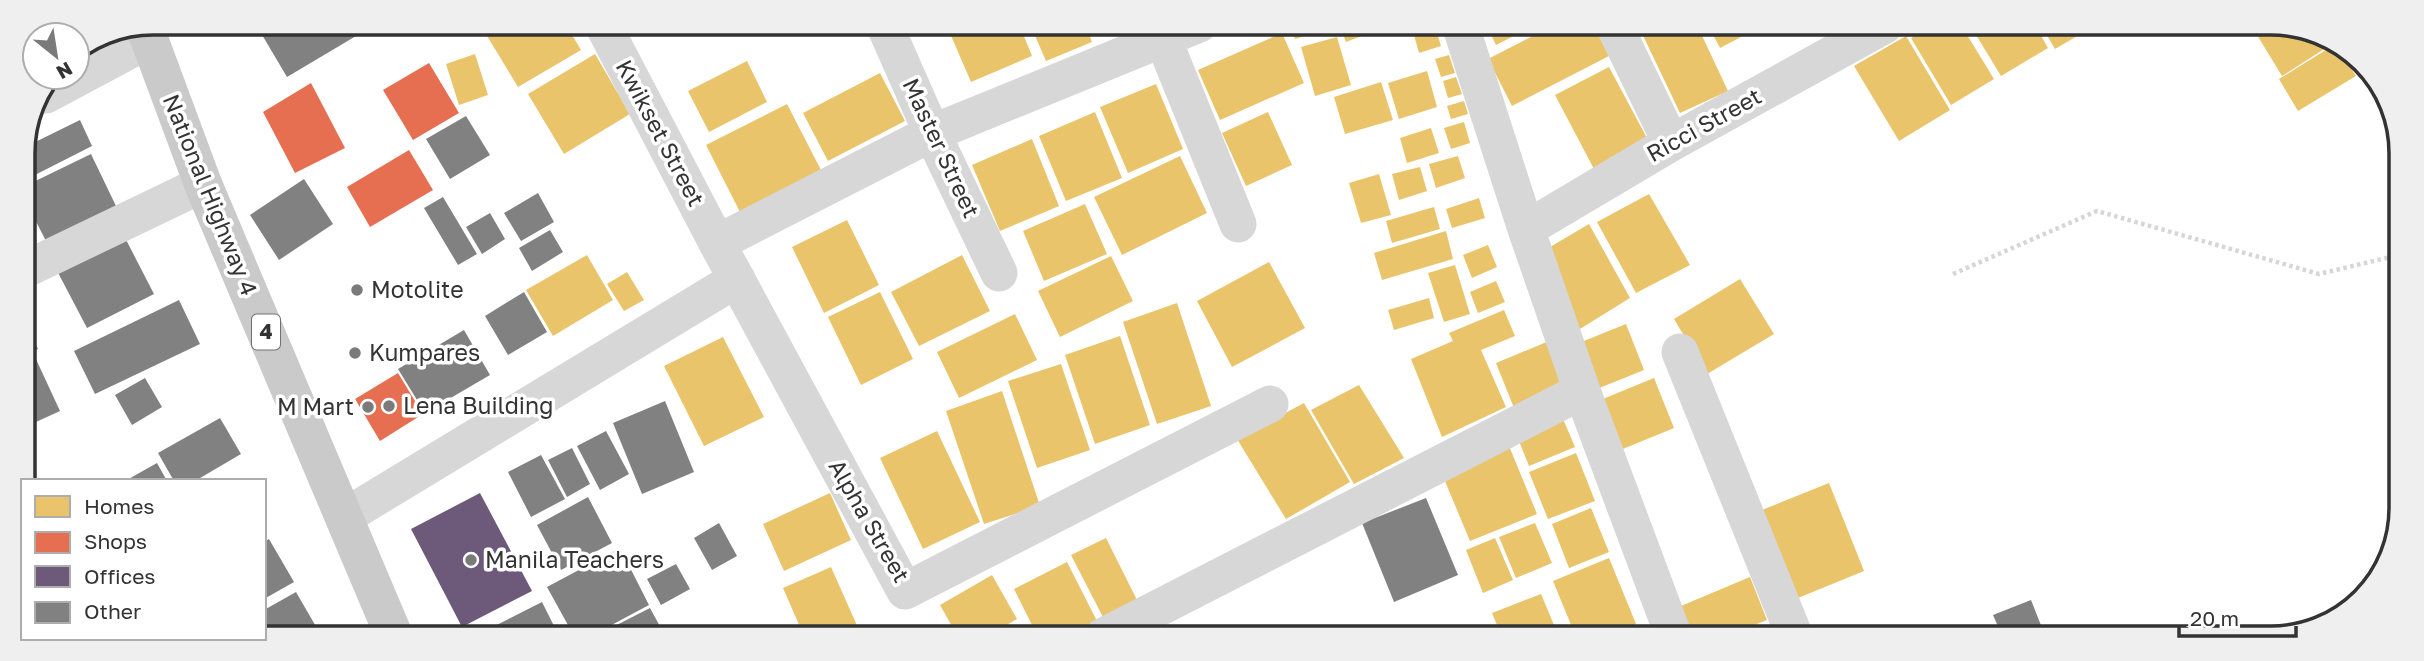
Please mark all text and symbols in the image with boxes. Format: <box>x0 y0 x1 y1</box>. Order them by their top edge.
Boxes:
north arrow <box>21 21 91 91</box>
street label: Kwikset Street <box>611 55 711 210</box>
text: N <box>53 58 77 85</box>
street label: Master Street <box>897 74 986 222</box>
street label: Ricci Street <box>1641 81 1766 167</box>
street label: National Highway 4 <box>158 90 264 299</box>
place label: Motolite <box>371 275 464 303</box>
marker: Motolite <box>349 282 365 298</box>
road number: 4 <box>252 314 280 350</box>
place label: Kumpares <box>369 338 480 366</box>
marker: Kumpares <box>347 345 363 361</box>
place label: Lena Building <box>403 391 553 419</box>
place label: M Mart <box>277 392 354 420</box>
marker: Lena Building <box>381 398 397 414</box>
marker: M Mart <box>360 399 376 415</box>
street label: Alpha Street <box>823 454 916 587</box>
legend <box>21 479 266 640</box>
text: Homes <box>84 493 154 519</box>
text: Shops <box>84 528 147 554</box>
place label: Manila Teachers <box>485 545 664 573</box>
marker: Manila Teachers <box>463 552 479 568</box>
text: Offices <box>84 563 155 589</box>
scale bar <box>2179 594 2296 638</box>
text: Other <box>84 598 141 624</box>
text: 20 m <box>2190 605 2239 631</box>

